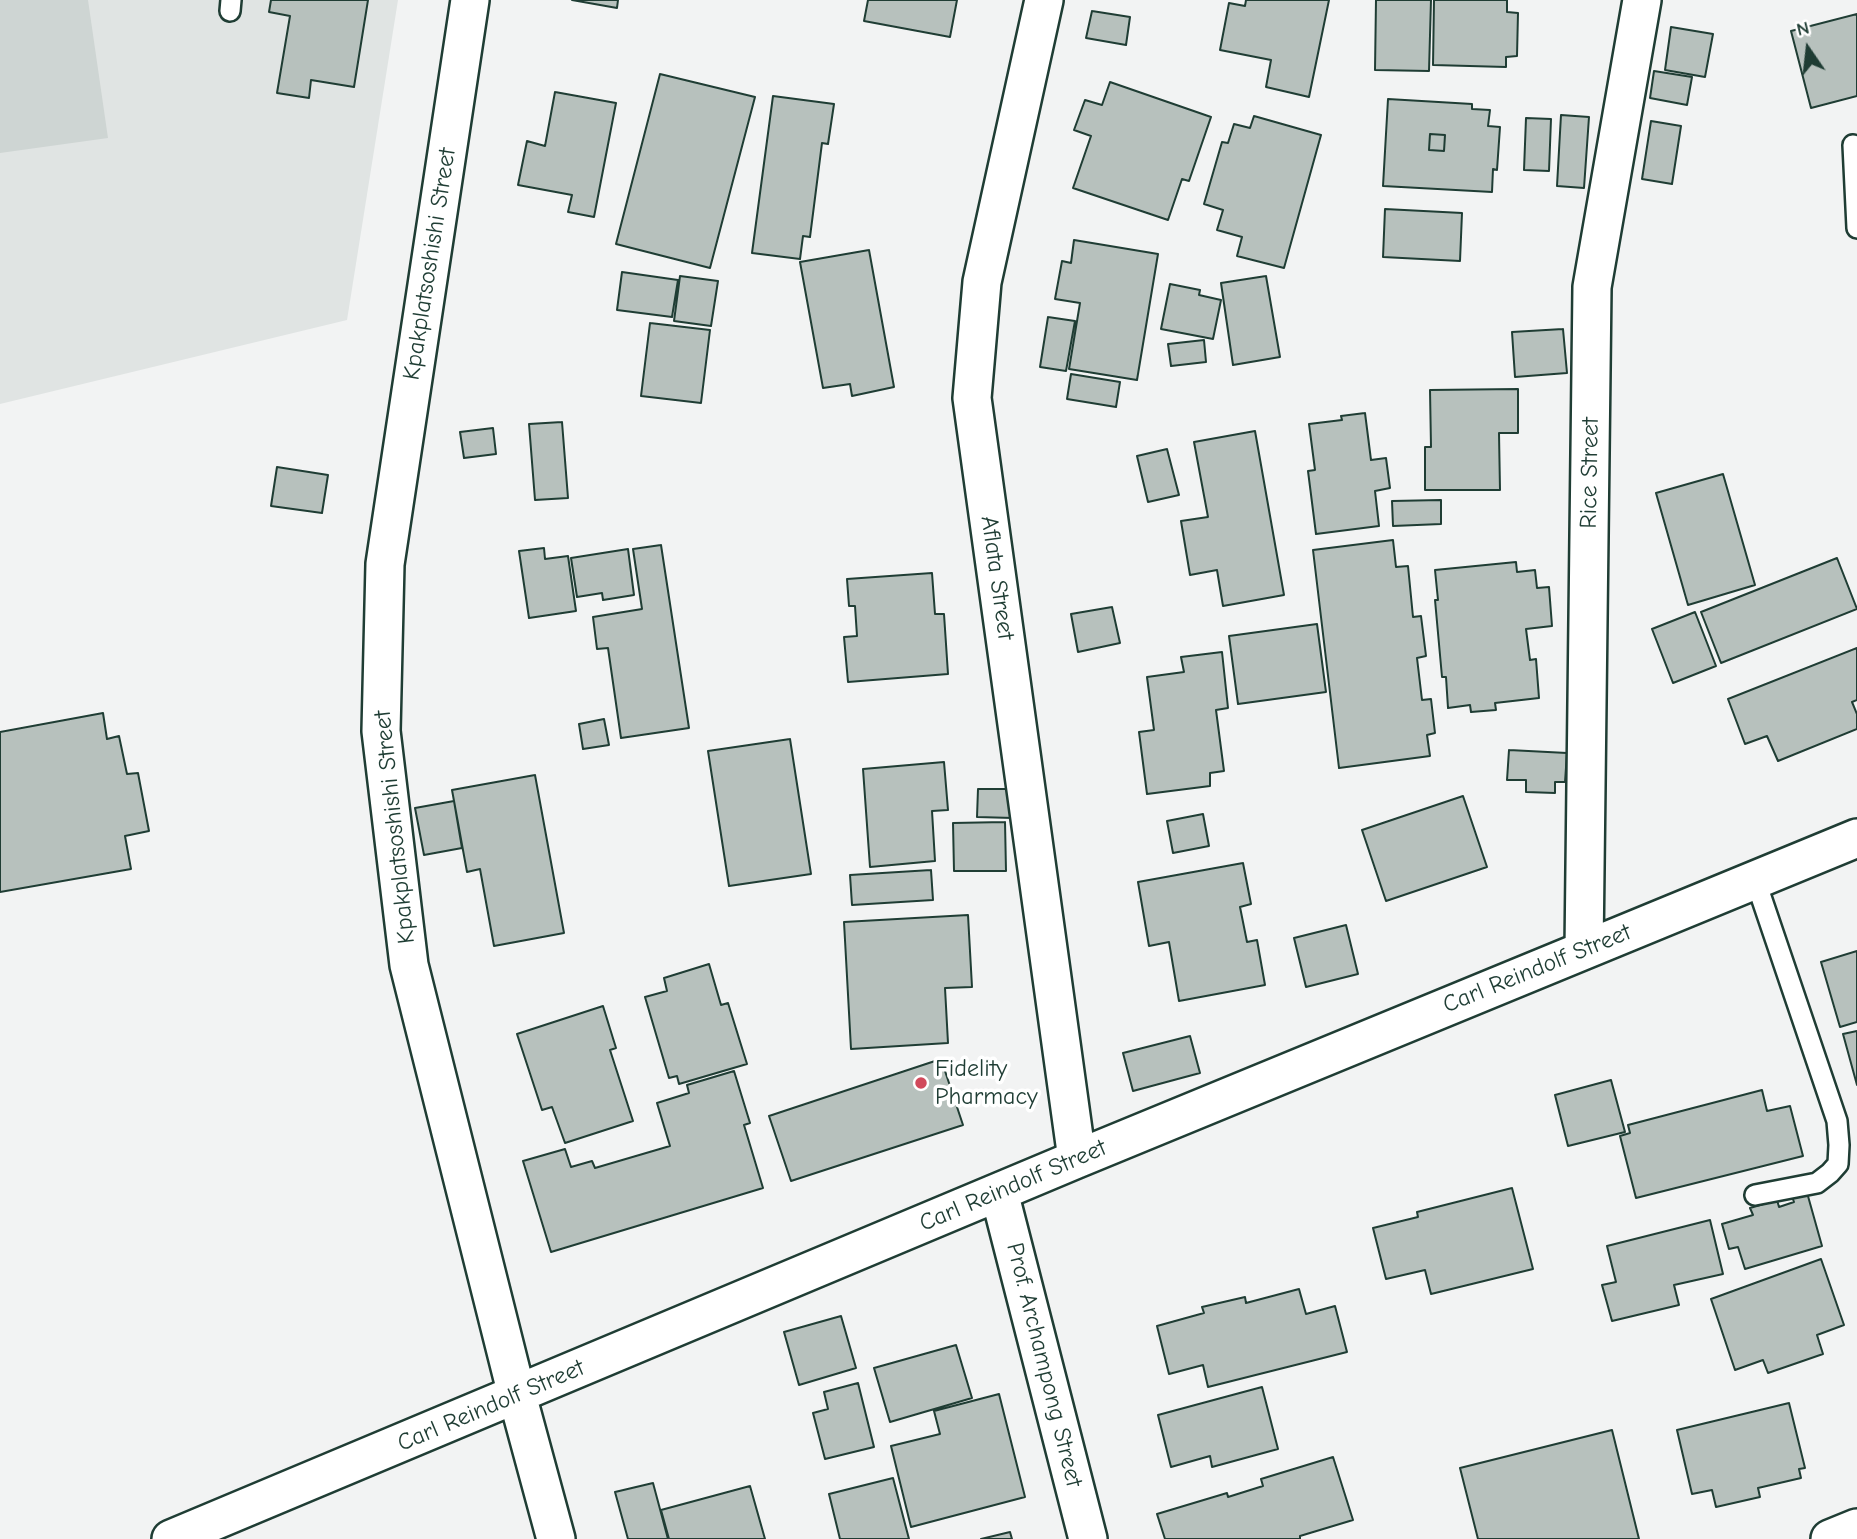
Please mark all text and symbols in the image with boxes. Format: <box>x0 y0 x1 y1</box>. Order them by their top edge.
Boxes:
north arrow <box>1773 14 1843 84</box>
text: N <box>1794 16 1812 41</box>
street label: Kpakplatsoshishi Street <box>397 146 463 382</box>
street label: Rice Street <box>1575 417 1605 529</box>
street label: Aflata Street <box>974 514 1020 642</box>
street label: Kpakplatsoshishi Street <box>368 709 422 945</box>
street label: Carl Reindolf Street <box>1439 918 1635 1020</box>
place label: Fidelity Pharmacy <box>935 1055 1038 1111</box>
marker: Fidelity Pharmacy <box>913 1075 929 1091</box>
street label: Carl Reindolf Street <box>915 1134 1111 1238</box>
street label: Prof. Archampong Street <box>1000 1240 1088 1490</box>
street label: Carl Reindolf Street <box>393 1354 589 1458</box>

